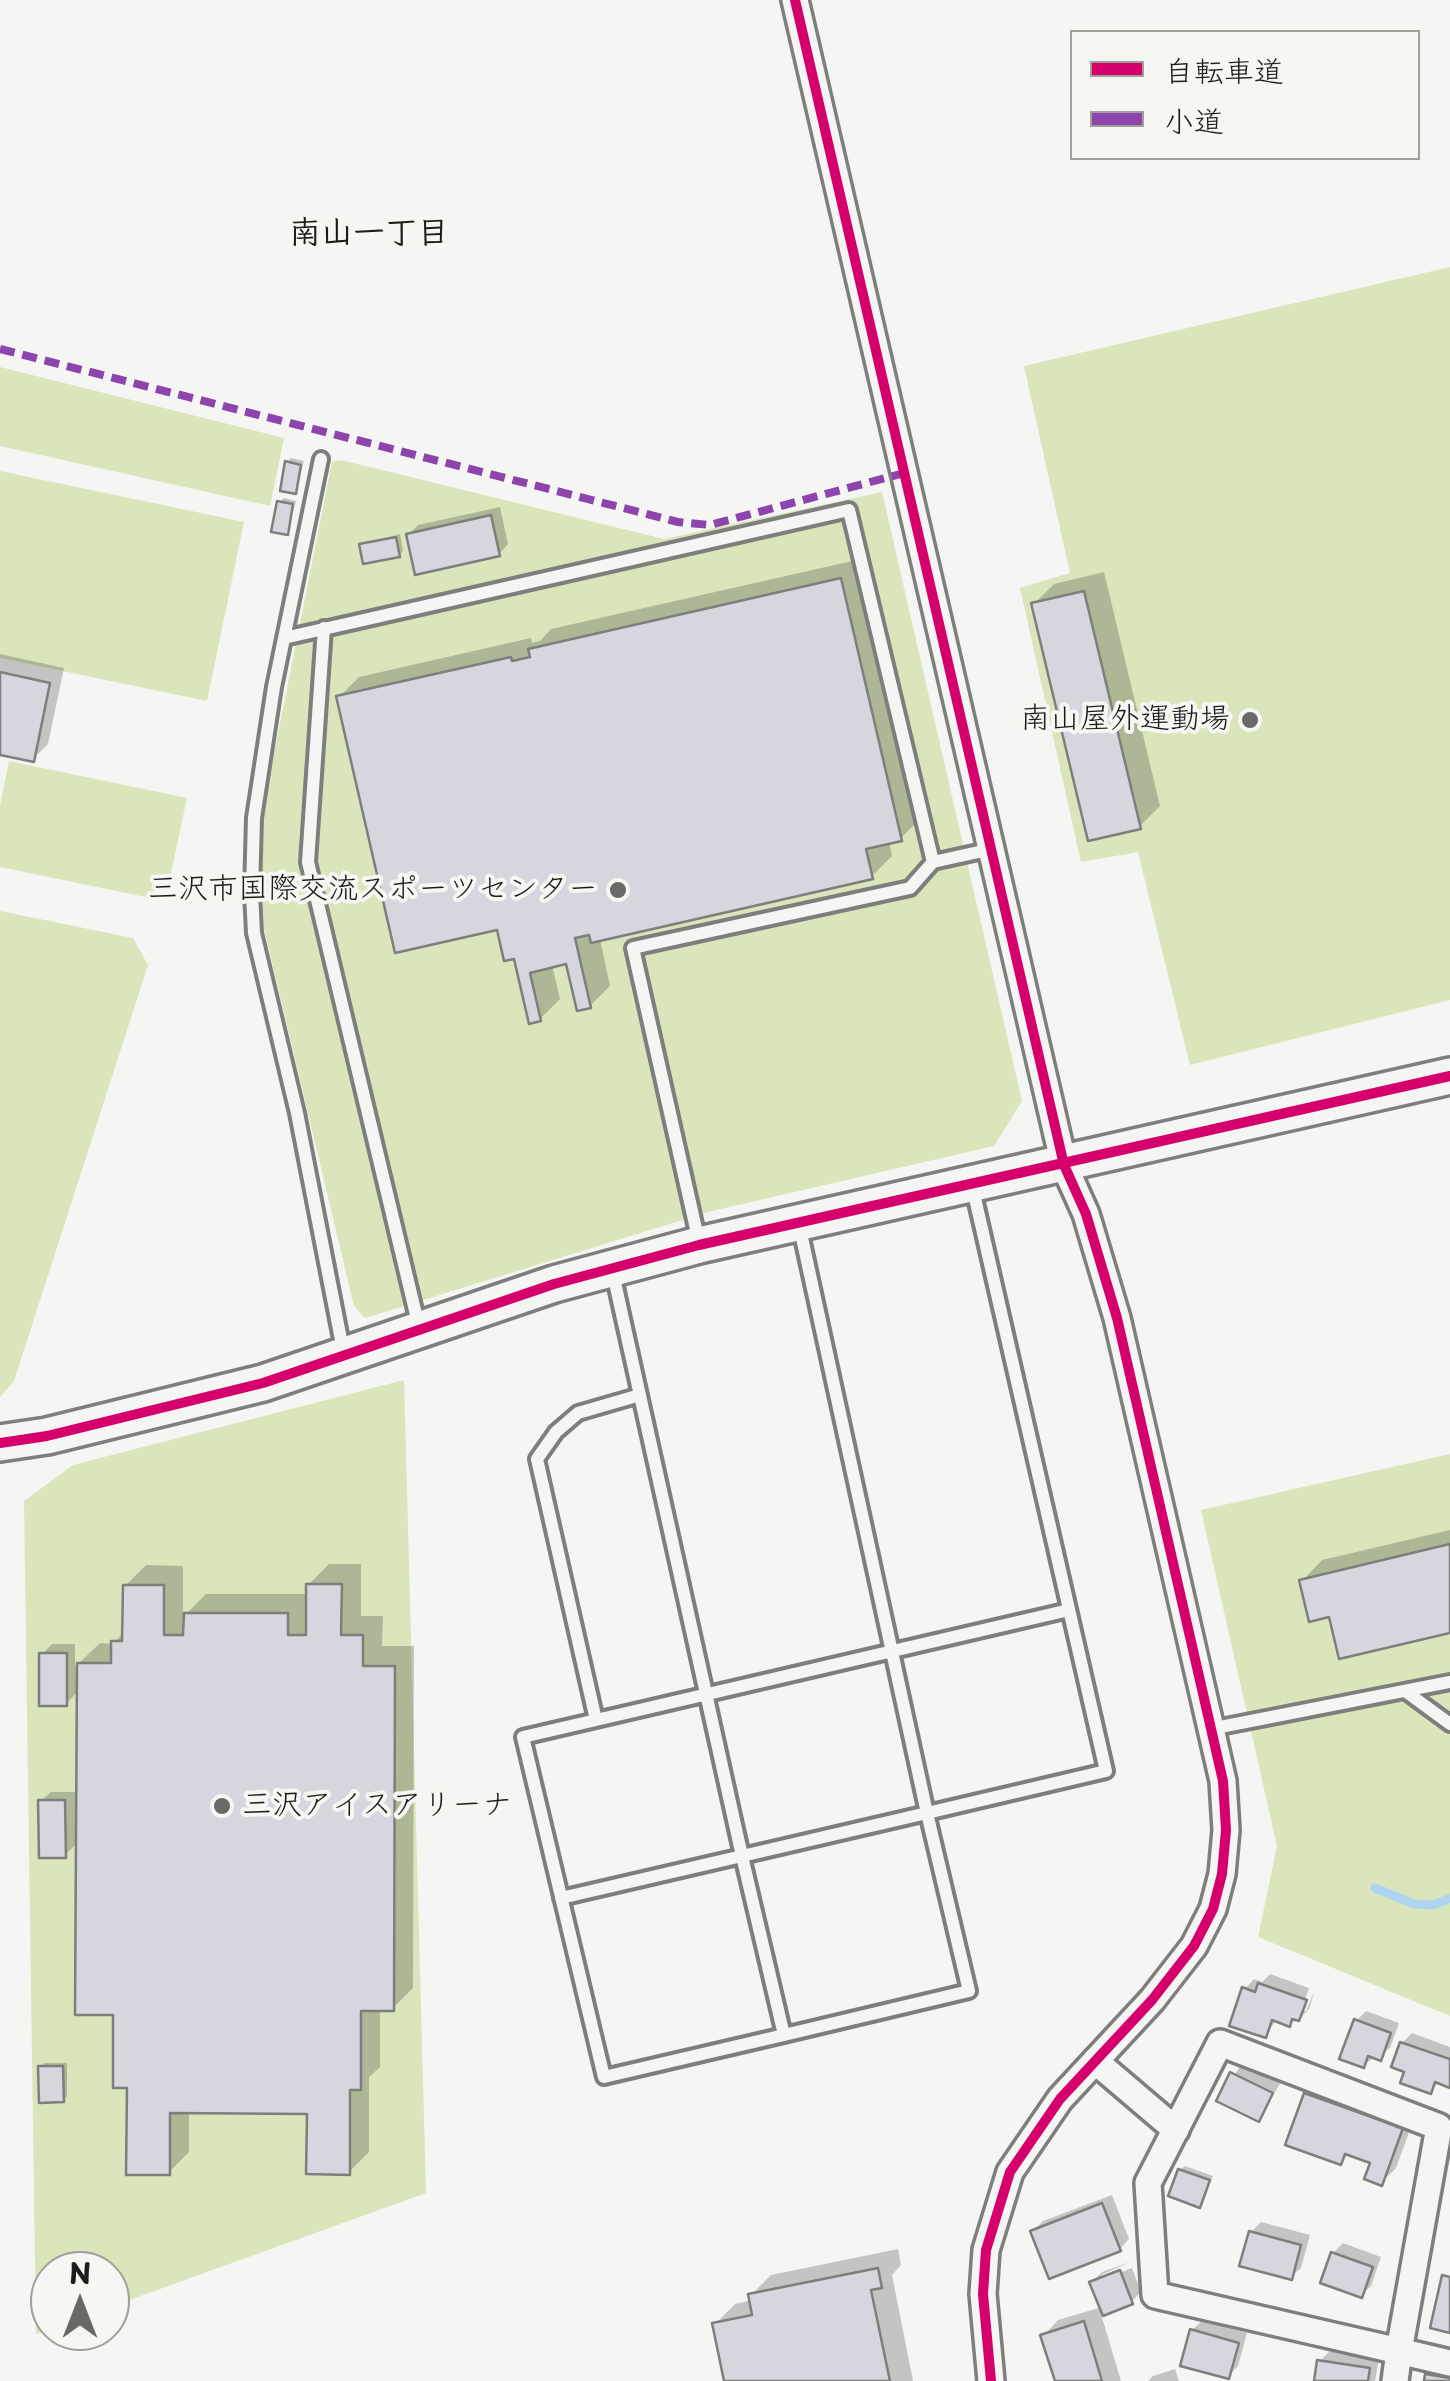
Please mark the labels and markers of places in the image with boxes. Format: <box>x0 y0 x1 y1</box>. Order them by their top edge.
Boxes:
place label: 南山屋外運動場 <box>1020 702 1230 738</box>
marker: 南山屋外運動場 <box>1239 709 1261 731</box>
place label: 三沢市国際交流スポーツセンター <box>148 872 598 908</box>
marker: 三沢市国際交流スポーツセンター <box>607 879 629 901</box>
place label: 三沢アイスアリーナ <box>242 1788 512 1824</box>
marker: 三沢アイスアリーナ <box>211 1795 233 1817</box>

